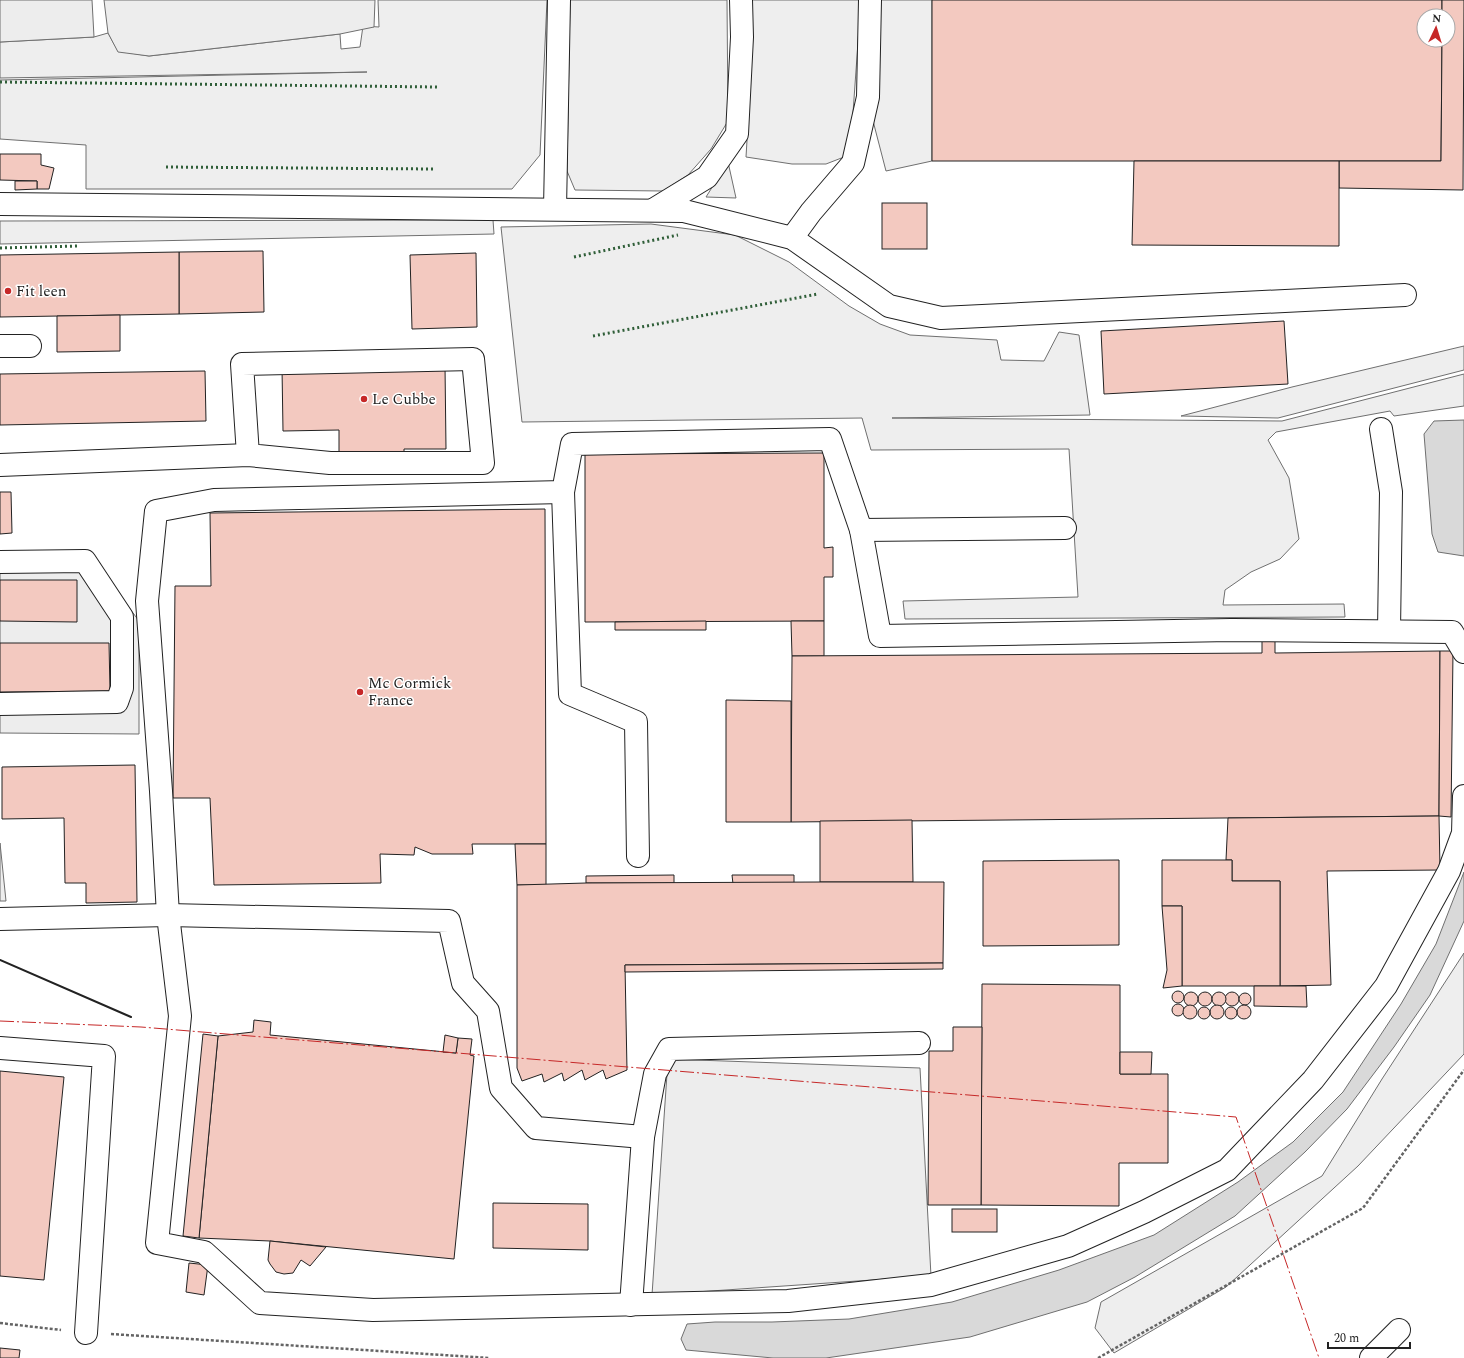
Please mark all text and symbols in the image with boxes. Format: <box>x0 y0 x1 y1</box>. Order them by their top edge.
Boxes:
north arrow <box>1416 8 1456 48</box>
text: N <box>1432 10 1442 27</box>
place label: Fit leen <box>16 280 67 303</box>
marker: Fit leen <box>3 286 13 296</box>
place label: Le Cubbe <box>372 388 436 411</box>
marker: Le Cubbe <box>359 394 369 404</box>
place label: Mc Cormick France <box>368 672 451 712</box>
marker: Mc Cormick France <box>355 687 365 697</box>
scale bar <box>1328 1324 1410 1350</box>
text: 20 m <box>1334 1329 1359 1348</box>

